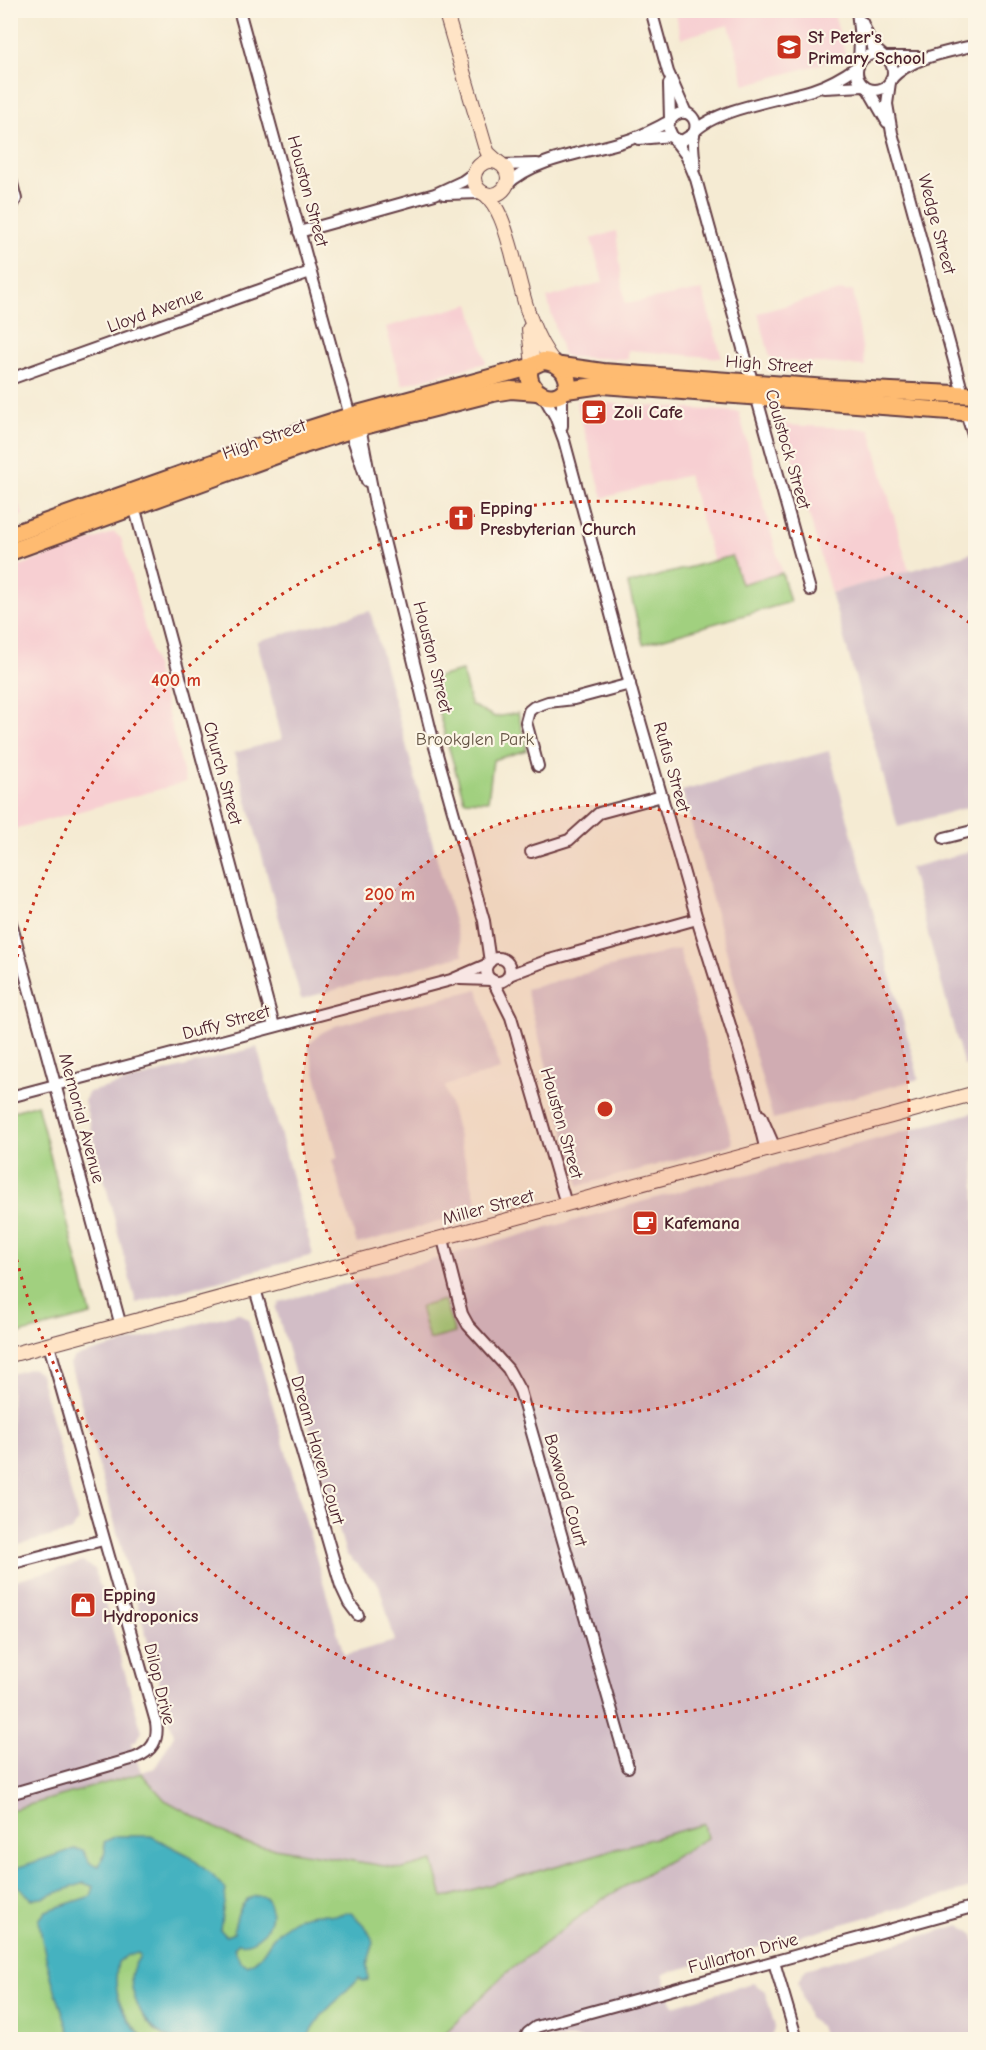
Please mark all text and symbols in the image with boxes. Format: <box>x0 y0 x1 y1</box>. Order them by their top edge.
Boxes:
place label: St Peter's Primary School <box>808 27 926 69</box>
school or university icon: St Peter's Primary School <box>774 32 804 62</box>
street label: Houston Street <box>283 133 333 250</box>
street label: Wedge Street <box>913 172 960 277</box>
street label: Lloyd Avenue <box>104 283 206 338</box>
street label: High Street <box>725 351 814 378</box>
street label: Coulstock Street <box>760 387 815 512</box>
cafe icon: Zoli Cafe <box>579 397 609 427</box>
place label: Zoli Cafe <box>614 402 683 423</box>
street label: High Street <box>220 414 310 464</box>
place label: Epping Presbyterian Church <box>480 498 636 540</box>
church icon: Epping Presbyterian Church <box>446 503 476 533</box>
street label: Houston Street <box>408 599 457 716</box>
text: 400 m <box>151 670 201 691</box>
street label: Church Street <box>199 719 247 828</box>
street label: Rufus Street <box>649 720 695 815</box>
park label: Brookglen Park <box>416 729 534 750</box>
text: 200 m <box>365 884 415 905</box>
street label: Duffy Street <box>180 1001 273 1044</box>
street label: Memorial Avenue <box>54 1051 109 1185</box>
street label: Houston Street <box>536 1065 588 1182</box>
centre of rings <box>595 1099 615 1119</box>
street label: Miller Street <box>440 1185 537 1230</box>
cafe icon: Kafemana <box>630 1208 660 1238</box>
place label: Kafemana <box>664 1213 740 1234</box>
street label: Dream Haven Court <box>286 1373 349 1528</box>
street label: Boxwood Court <box>539 1432 592 1550</box>
place label: Epping Hydroponics <box>103 1585 199 1627</box>
shop icon: Epping Hydroponics <box>68 1590 98 1620</box>
street label: Dilop Drive <box>139 1641 180 1727</box>
street label: Fullarton Drive <box>686 1929 800 1978</box>

